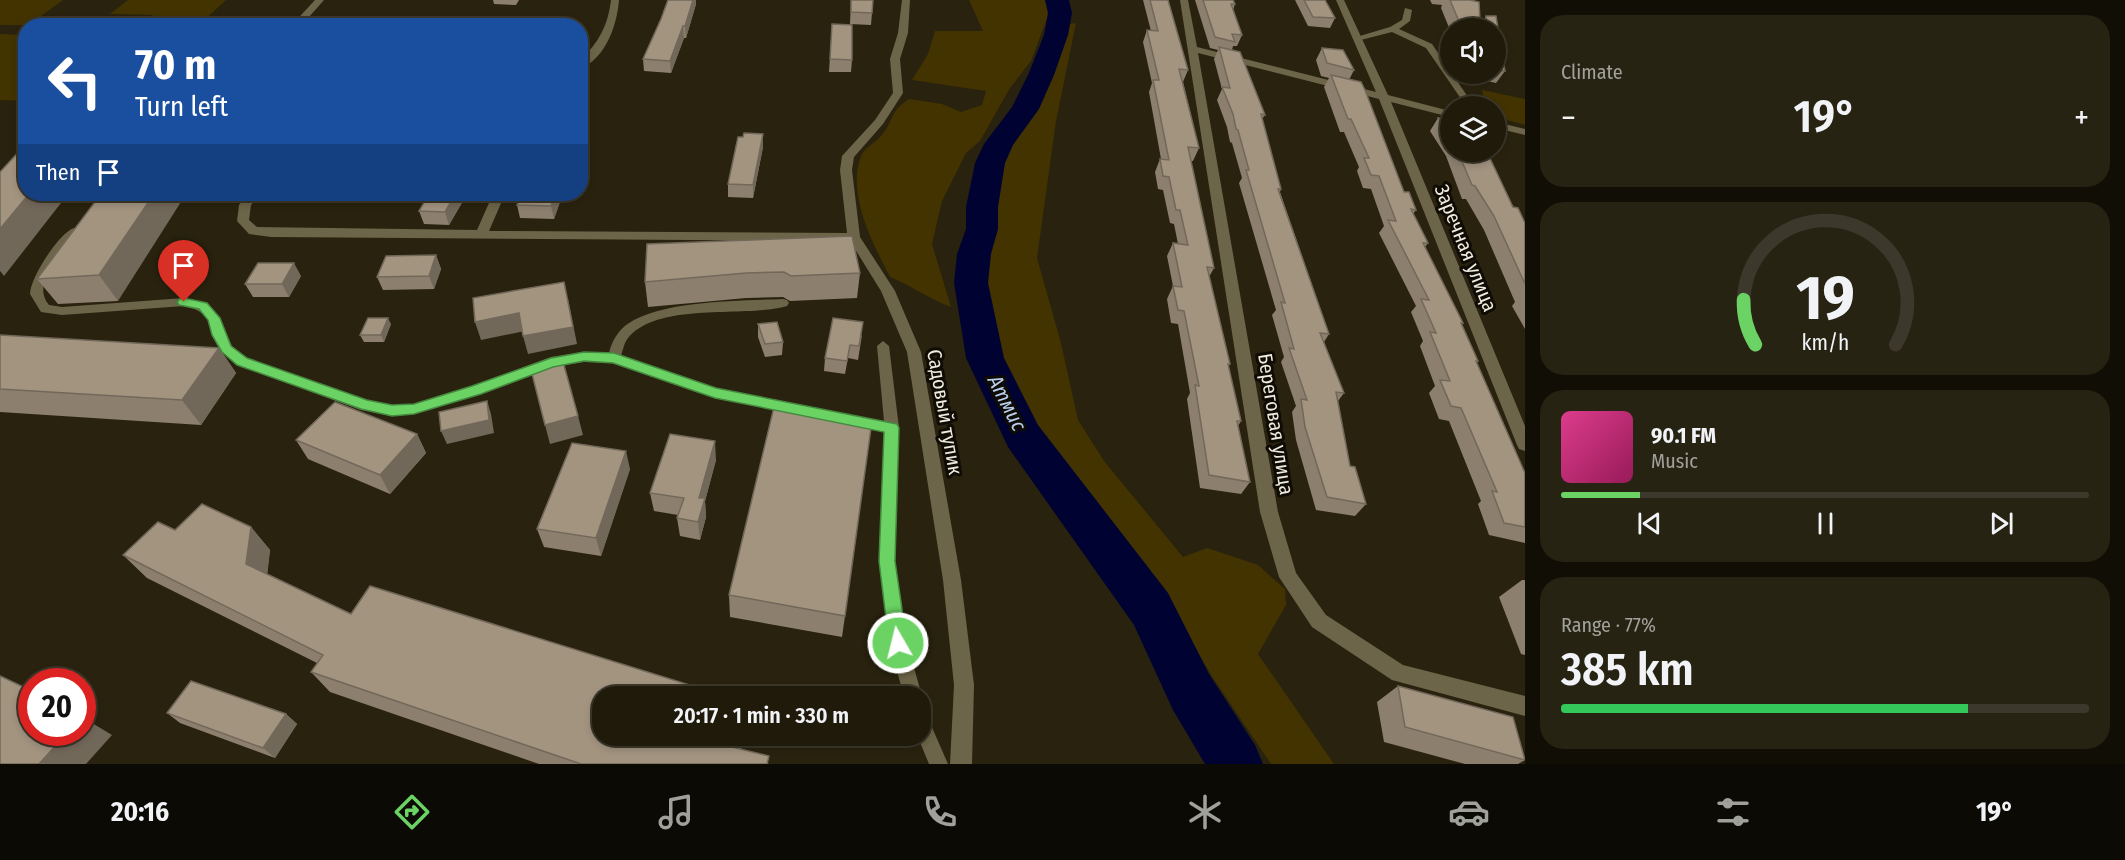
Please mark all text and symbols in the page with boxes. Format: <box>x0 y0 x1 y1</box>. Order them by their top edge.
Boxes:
map controls <box>1440 18 1506 162</box>
button: sound <box>1440 18 1506 84</box>
text: 70 m <box>135 40 216 90</box>
icon: left <box>36 42 114 120</box>
text: Climate <box>1561 60 1623 84</box>
text: 19° <box>1794 90 1856 144</box>
text: Turn left <box>135 91 228 123</box>
button: layers <box>1440 96 1506 162</box>
text: − <box>1561 98 1576 138</box>
text: + <box>2074 98 2089 138</box>
icon: arrive <box>92 156 125 189</box>
text: Then <box>36 159 80 186</box>
street label: Заречная улица <box>1430 181 1502 315</box>
pin <box>158 240 209 302</box>
icon: arrive <box>167 249 200 282</box>
text: 19 <box>1796 262 1854 337</box>
text: km/h <box>1801 331 1849 357</box>
street label: Садовый тупик <box>922 347 968 477</box>
street label: Береговая улица <box>1253 351 1299 497</box>
water label: Атмис <box>981 370 1033 436</box>
text: 90.1 FM <box>1651 422 1716 449</box>
text: Music <box>1651 449 1698 473</box>
icon: previous <box>1633 507 1666 540</box>
icon: pause <box>1809 507 1842 540</box>
icon: next <box>1985 507 2018 540</box>
position arrow <box>866 611 930 675</box>
text: Range · 77% <box>1561 613 1656 637</box>
text: 385 km <box>1561 643 1694 697</box>
speed limit sign: 20 <box>18 668 96 746</box>
text: 20:17 · 1 min · 330 m <box>674 702 849 729</box>
icon: directions <box>391 791 433 833</box>
icon: music <box>655 791 697 833</box>
icon: phone <box>919 791 961 833</box>
icon: climate <box>1184 791 1226 833</box>
icon: car <box>1448 791 1490 833</box>
icon: filters <box>1712 791 1754 833</box>
text: 20:16 <box>111 796 169 828</box>
text: 19° <box>1976 796 2014 828</box>

